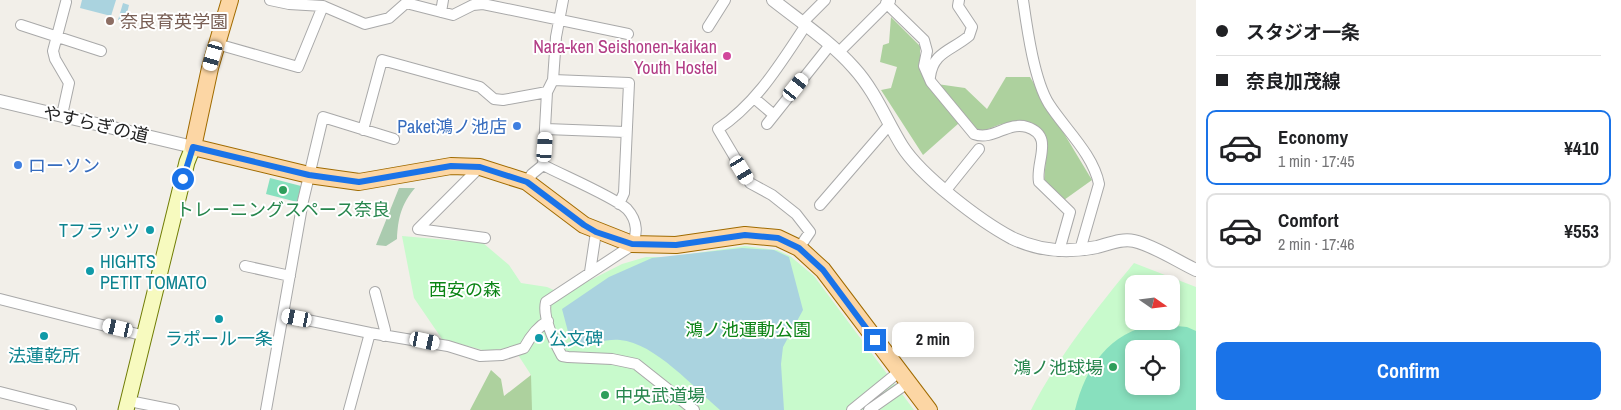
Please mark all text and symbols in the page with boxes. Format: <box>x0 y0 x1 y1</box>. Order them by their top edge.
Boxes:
place label: 奈良育英学園 <box>120 9 228 34</box>
marker: 奈良育英学園 <box>104 15 116 27</box>
text: スタジオ一条 <box>1246 19 1360 45</box>
place label: Nara-ken Seishonen-kaikan Youth Hostel <box>533 34 717 80</box>
car <box>201 40 224 72</box>
marker: Nara-ken Seishonen-kaikan Youth Hostel <box>721 50 733 62</box>
text: 奈良加茂線 <box>1246 68 1341 94</box>
car <box>780 71 811 103</box>
street label: やすらぎの道 <box>41 100 151 148</box>
place label: Paket鴻ノ池店 <box>397 114 507 139</box>
marker: Paket鴻ノ池店 <box>511 120 523 132</box>
text: Economy <box>1278 124 1348 150</box>
icon: car <box>1218 125 1263 170</box>
car <box>536 132 553 162</box>
text: ¥410 <box>1564 135 1599 161</box>
text: 1 min · 17:45 <box>1278 150 1355 172</box>
place label: ローソン <box>28 153 100 178</box>
car <box>727 153 756 187</box>
marker: ローソン <box>12 159 24 171</box>
route start <box>172 168 194 190</box>
marker: トレーニングスペース奈良 <box>277 184 289 196</box>
place label: トレーニングスペース奈良 <box>176 197 390 222</box>
text: Comfort <box>1278 207 1339 233</box>
icon: car <box>1218 208 1263 253</box>
place label: Tフラッツ <box>59 218 140 243</box>
text: ¥553 <box>1564 218 1599 244</box>
marker: Tフラッツ <box>144 224 156 236</box>
text: 2 min · 17:46 <box>1278 233 1355 255</box>
place label: HIGHTS PETIT TOMATO <box>100 249 207 295</box>
marker: HIGHTS PETIT TOMATO <box>84 265 96 277</box>
north arrow <box>1125 275 1180 330</box>
map controls <box>1125 275 1180 395</box>
park label: 西安の森 <box>429 277 501 302</box>
car <box>280 308 313 328</box>
marker: ラポール一条 <box>213 313 225 325</box>
car <box>101 317 134 339</box>
park label: 鴻ノ池運動公園 <box>685 317 811 342</box>
callout: 2 min <box>892 322 975 358</box>
place label: ラポール一条 <box>165 326 273 351</box>
place label: 公文碑 <box>549 326 603 351</box>
text: 2 min <box>916 328 950 350</box>
route end <box>864 329 886 351</box>
marker: 法蓮乾所 <box>38 330 50 342</box>
car <box>408 331 441 351</box>
marker: 公文碑 <box>533 332 545 344</box>
button: locate <box>1125 340 1180 395</box>
button: Confirm <box>1216 342 1601 400</box>
place label: 法蓮乾所 <box>8 343 80 368</box>
place label: 鴻ノ池球場 <box>1013 355 1103 380</box>
marker: 鴻ノ池球場 <box>1107 361 1119 373</box>
place label: 中央武道場 <box>615 383 705 408</box>
marker: 中央武道場 <box>599 389 611 401</box>

